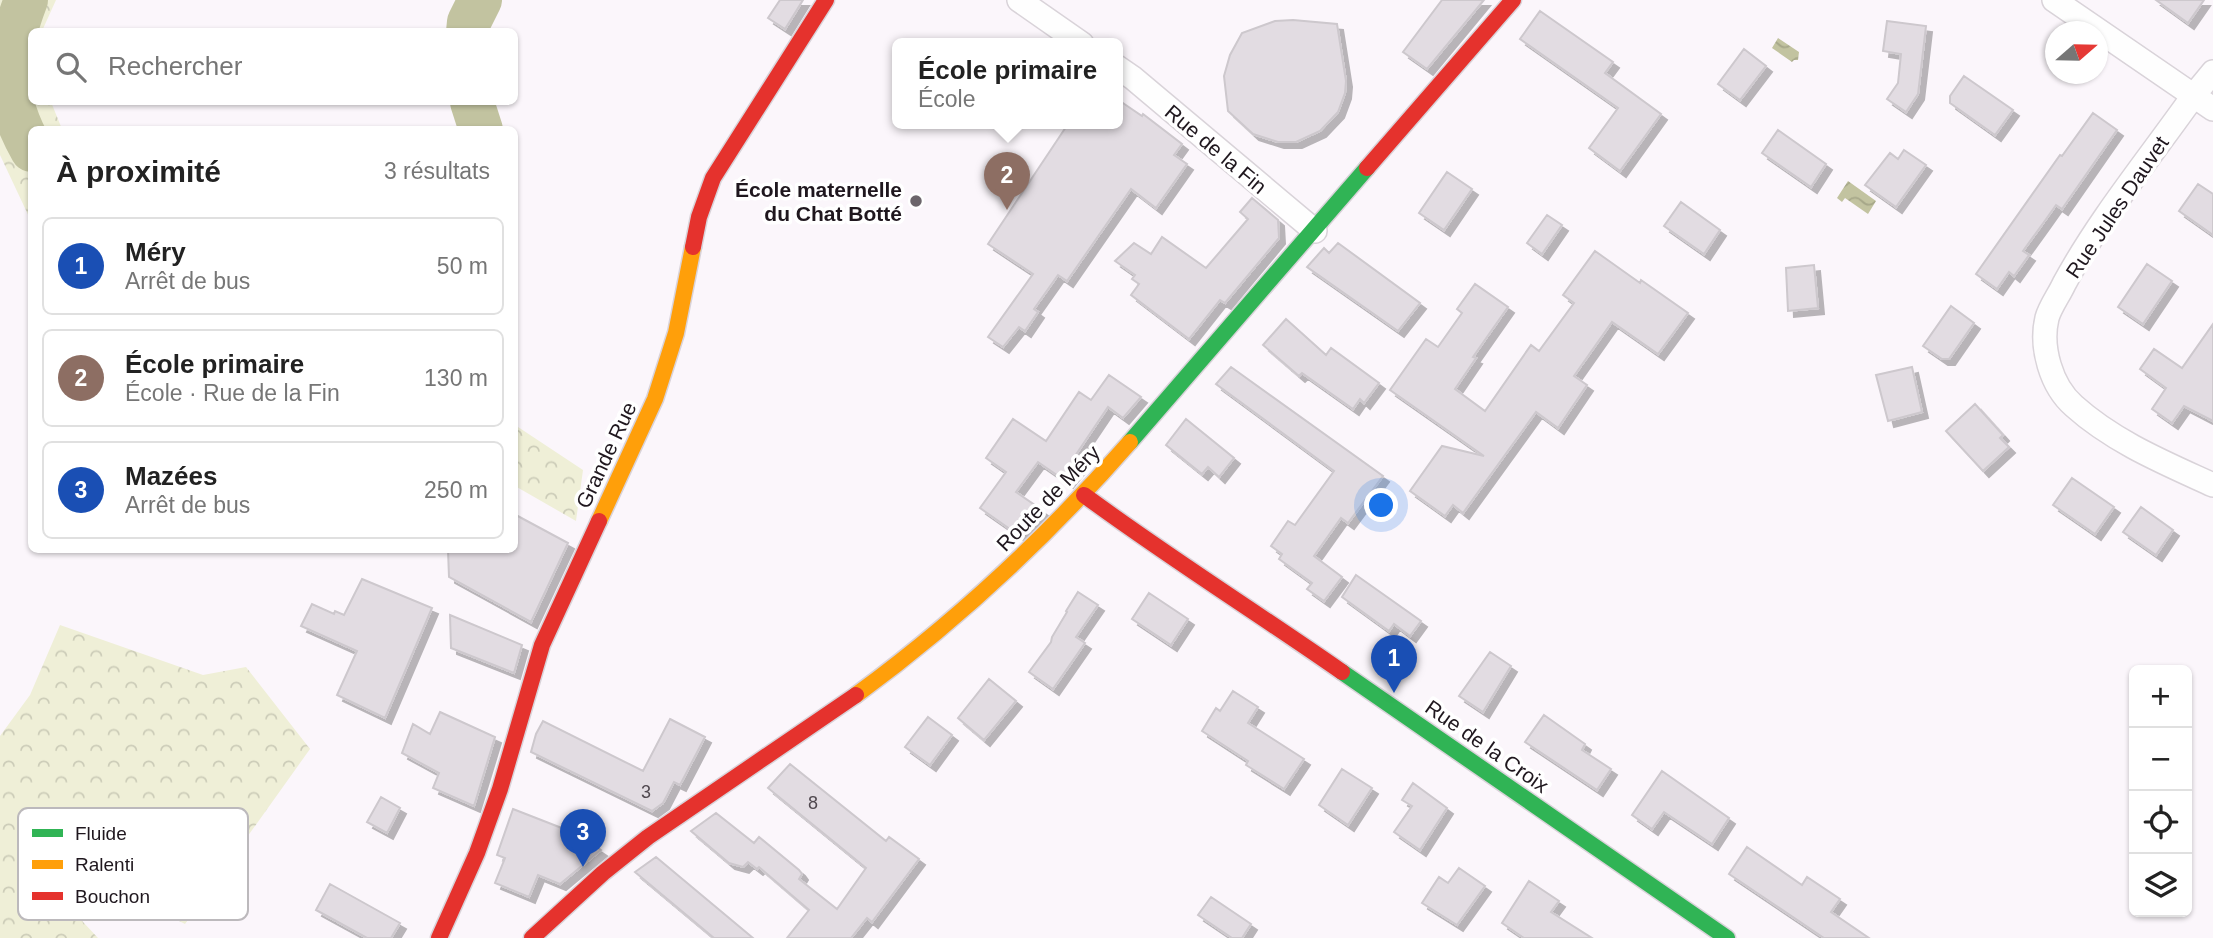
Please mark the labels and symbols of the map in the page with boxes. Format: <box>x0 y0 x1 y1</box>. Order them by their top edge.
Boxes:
north arrow <box>2045 21 2108 84</box>
street label: Rue de la Fin <box>1161 100 1271 198</box>
street label: Rue Jules Dauvet <box>2061 132 2173 282</box>
pin: 2 <box>984 152 1030 210</box>
place label: École maternelle du Chat Botté <box>735 178 902 225</box>
marker: École maternelle du Chat Botté <box>908 193 924 209</box>
street label: Grande Rue <box>571 398 641 512</box>
street label: Route de Méry <box>992 440 1104 556</box>
your location <box>1364 488 1398 522</box>
pin: 1 <box>1371 635 1417 693</box>
street label: Rue de la Croix <box>1421 695 1553 797</box>
house number: 3 <box>641 782 651 802</box>
house number: 8 <box>808 793 818 813</box>
legend <box>18 808 248 920</box>
pin: 3 <box>560 809 606 867</box>
text: Fluide <box>75 823 127 844</box>
text: Ralenti <box>75 854 134 875</box>
text: Bouchon <box>75 886 150 907</box>

